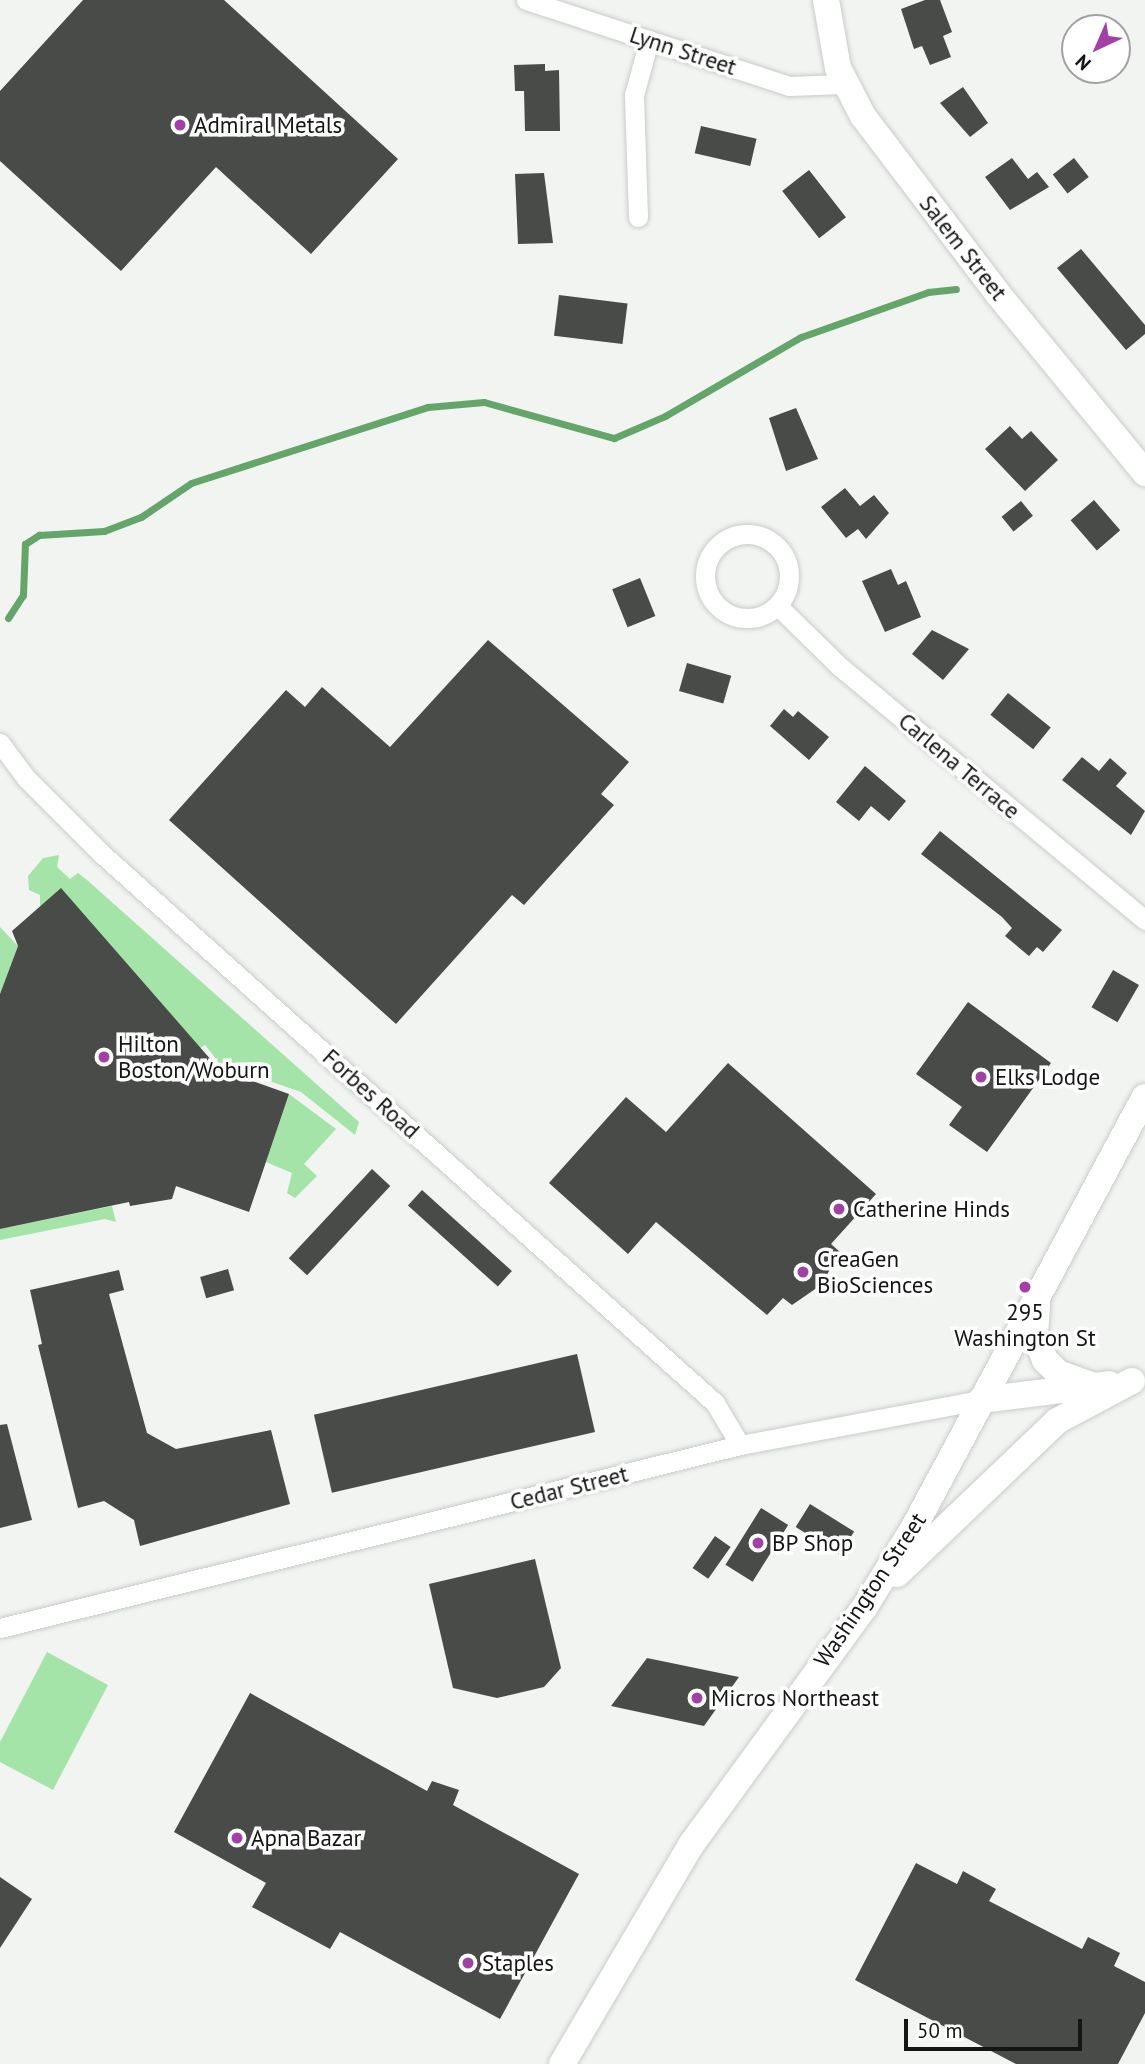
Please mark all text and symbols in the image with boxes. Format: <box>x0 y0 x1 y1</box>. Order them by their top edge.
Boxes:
north arrow <box>1061 14 1131 84</box>
street label: Lynn Street <box>626 21 740 81</box>
text: N <box>1070 50 1096 76</box>
place label: Admiral Metals <box>194 111 342 139</box>
marker: Admiral Metals <box>172 117 188 133</box>
street label: Salem Street <box>913 190 1013 306</box>
street label: Carlena Terrace <box>892 707 1026 825</box>
place label: Hilton Boston/Woburn <box>118 1030 270 1084</box>
street label: Forbes Road <box>317 1043 425 1145</box>
marker: Hilton Boston/Woburn <box>96 1049 112 1065</box>
place label: Elks Lodge <box>995 1063 1100 1091</box>
marker: Elks Lodge <box>973 1069 989 1085</box>
place label: Catherine Hinds <box>853 1195 1010 1223</box>
marker: Catherine Hinds <box>831 1201 847 1217</box>
place label: CreaGen BioSciences <box>817 1245 933 1299</box>
marker: CreaGen BioSciences <box>795 1264 811 1280</box>
marker: 295 Washington St <box>1017 1279 1033 1295</box>
place label: 295 Washington St <box>954 1298 1096 1352</box>
street label: Cedar Street <box>507 1460 631 1516</box>
street label: Washington Street <box>808 1508 932 1672</box>
place label: BP Shop <box>772 1529 854 1557</box>
marker: BP Shop <box>750 1535 766 1551</box>
place label: Micros Northeast <box>711 1684 879 1712</box>
marker: Micros Northeast <box>689 1690 705 1706</box>
place label: Apna Bazar <box>251 1824 361 1852</box>
marker: Apna Bazar <box>229 1830 245 1846</box>
place label: Staples <box>482 1949 554 1977</box>
marker: Staples <box>460 1955 476 1971</box>
scale bar <box>907 2004 1086 2048</box>
text: 50 m <box>917 2017 963 2044</box>

